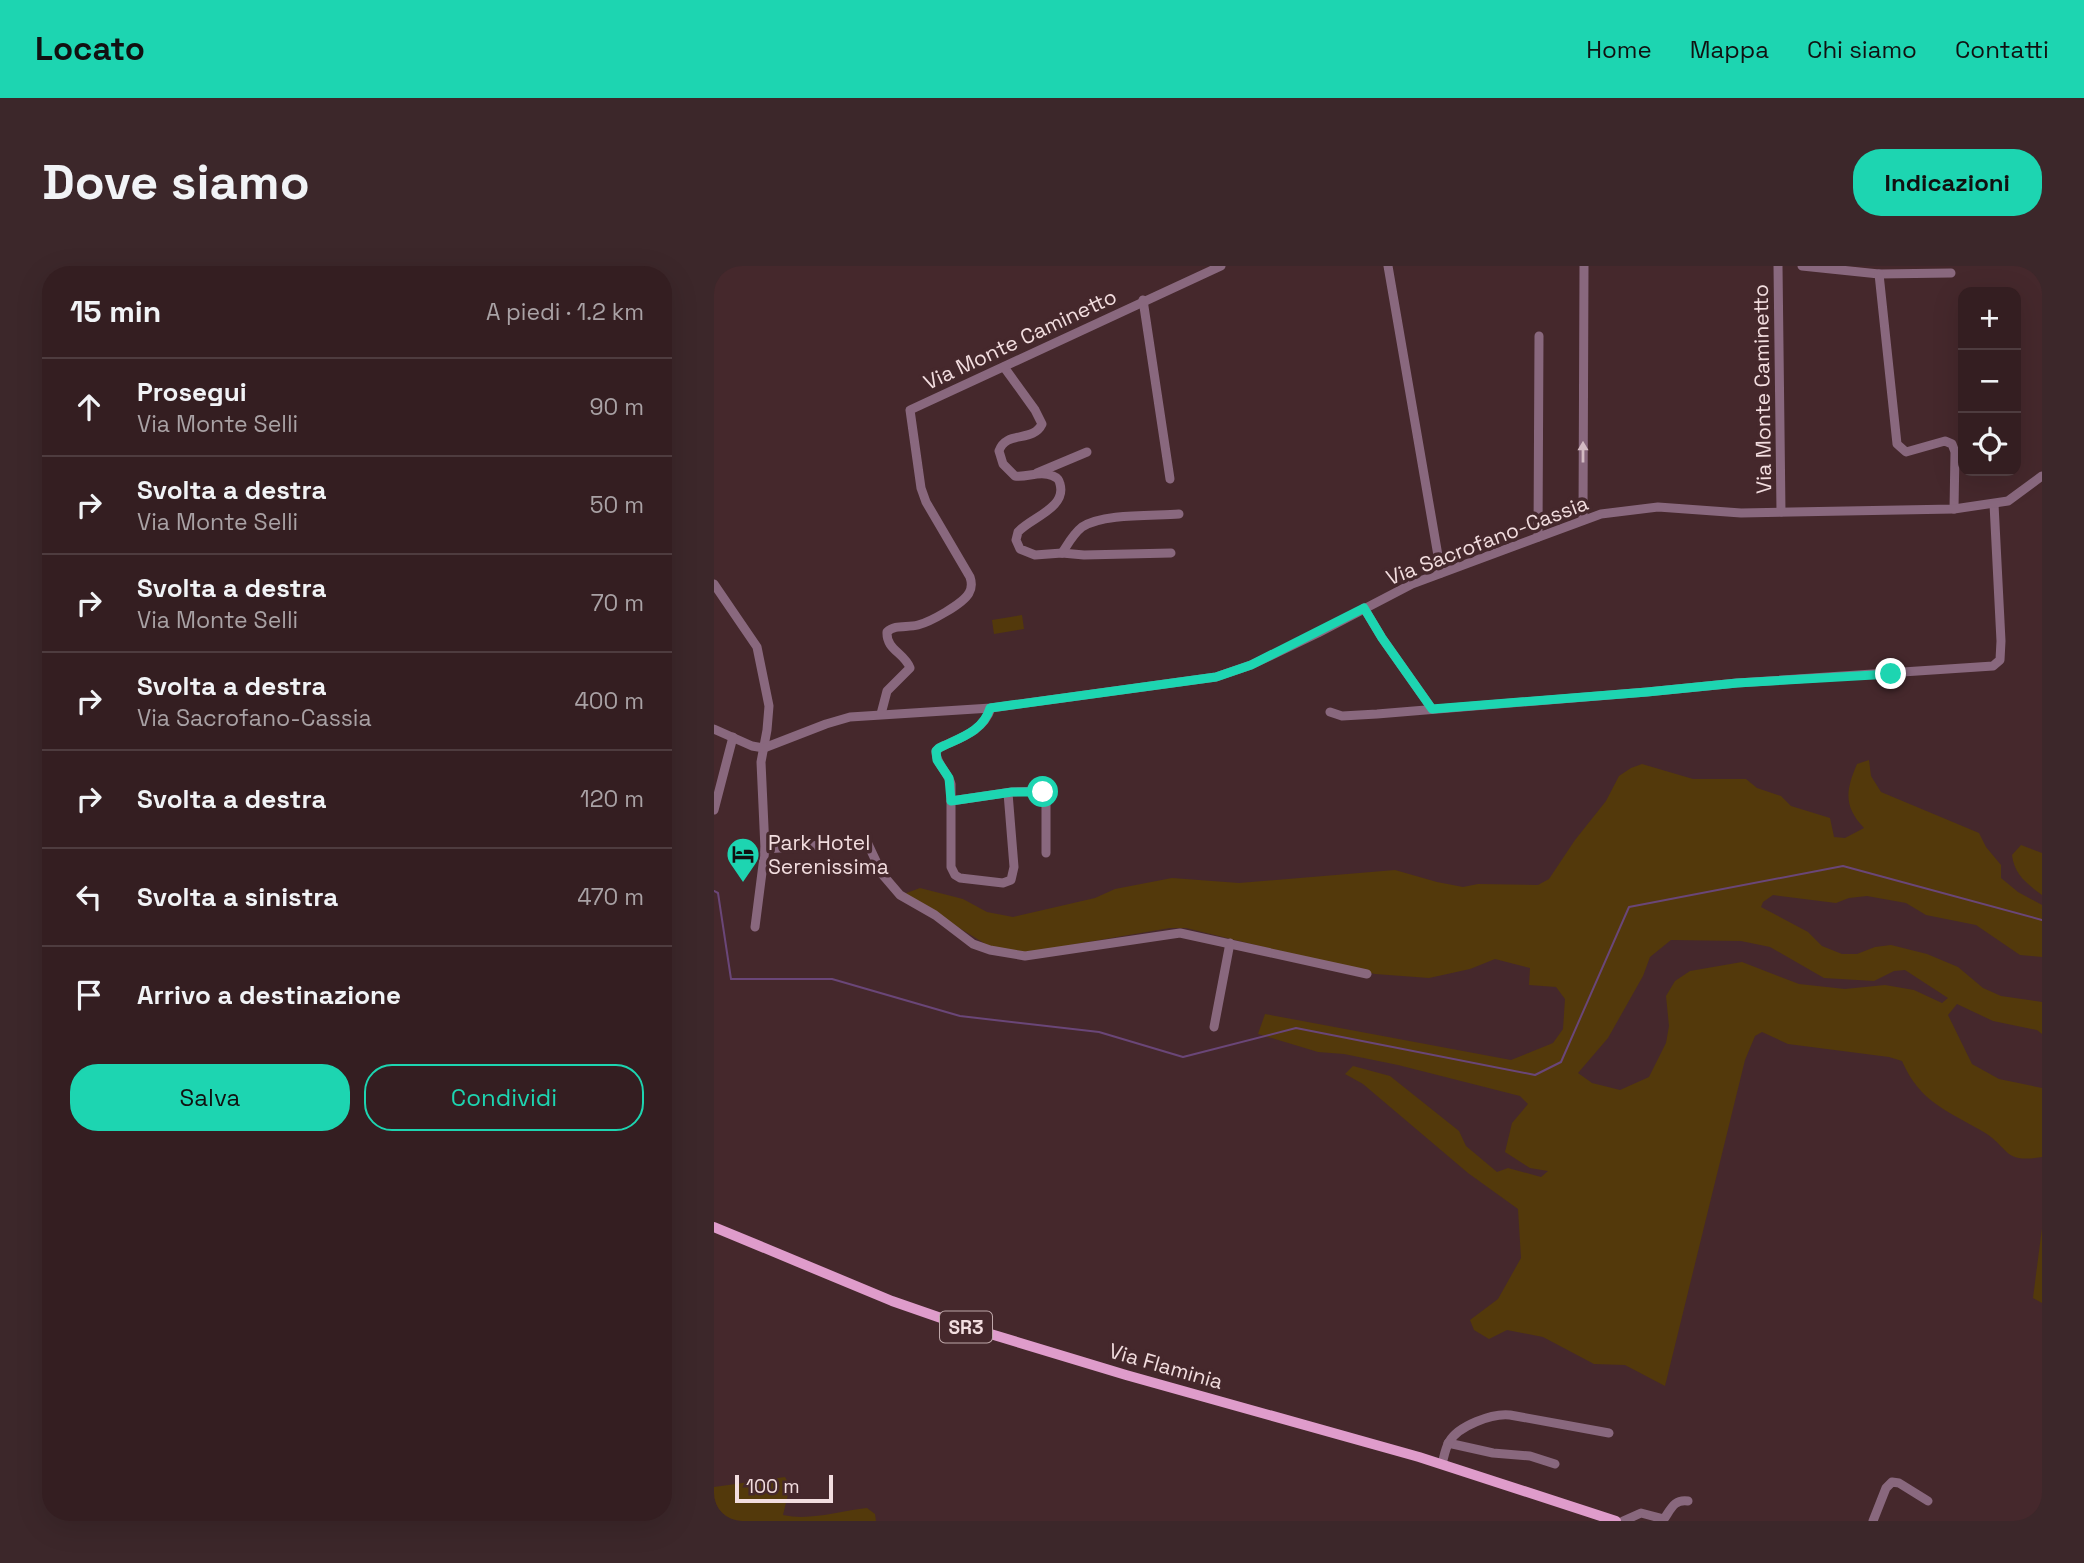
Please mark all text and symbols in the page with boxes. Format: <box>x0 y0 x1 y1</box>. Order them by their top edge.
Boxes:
text: Locato <box>35 28 145 70</box>
text: Home <box>1586 34 1652 65</box>
text: Mappa <box>1690 34 1769 65</box>
text: Chi siamo <box>1807 34 1917 65</box>
text: Contatti <box>1955 34 2049 65</box>
button: Indicazioni <box>1853 149 2042 216</box>
text: Dove siamo <box>42 151 310 213</box>
street label: Via Monte Caminetto <box>919 282 1121 396</box>
street label: Via Monte Caminetto <box>1747 284 1777 494</box>
map controls <box>1958 287 2021 476</box>
button: + <box>1958 287 2021 350</box>
text: 15 min <box>70 292 161 331</box>
text: A piedi · 1.2 km <box>486 297 644 327</box>
button: − <box>1958 350 2021 413</box>
text: Prosegui <box>137 375 247 409</box>
icon: ahead <box>70 388 108 426</box>
text: 90 m <box>589 392 644 422</box>
text: Via Monte Selli <box>137 409 298 439</box>
button: locate <box>1958 413 2021 476</box>
one-way arrow <box>1577 441 1589 463</box>
text: Svolta a destra <box>137 473 326 507</box>
icon: right <box>70 486 108 524</box>
street label: Via Sacrofano-Cassia <box>1382 489 1592 591</box>
text: 50 m <box>590 490 644 520</box>
text: Via Monte Selli <box>137 507 298 537</box>
text: Svolta a destra <box>137 571 326 605</box>
icon: right <box>70 584 108 622</box>
text: 70 m <box>591 588 644 618</box>
text: Via Monte Selli <box>137 605 298 635</box>
route end <box>1875 658 1906 689</box>
text: Svolta a destra <box>137 669 326 703</box>
icon: right <box>70 682 108 720</box>
text: 400 m <box>574 686 644 716</box>
text: Via Sacrofano-Cassia <box>137 703 372 733</box>
route start <box>1027 776 1058 807</box>
icon: right <box>70 780 108 818</box>
text: Svolta a destra <box>137 782 326 816</box>
text: 120 m <box>580 784 644 814</box>
place label: Park Hotel Serenissima <box>768 829 889 880</box>
hotel icon: Park Hotel Serenissima <box>724 835 762 884</box>
icon: left <box>70 878 108 916</box>
text: Svolta a sinistra <box>137 880 338 914</box>
text: 470 m <box>577 882 644 912</box>
icon: arrive <box>70 976 108 1014</box>
text: Arrivo a destinazione <box>137 978 401 1012</box>
button: Salva <box>70 1064 350 1131</box>
button: Condividi <box>364 1064 644 1131</box>
road number: SR3 <box>940 1312 992 1343</box>
street label: Via Flaminia <box>1106 1337 1226 1395</box>
scale bar <box>735 1472 833 1504</box>
text: 100 m <box>746 1474 800 1499</box>

